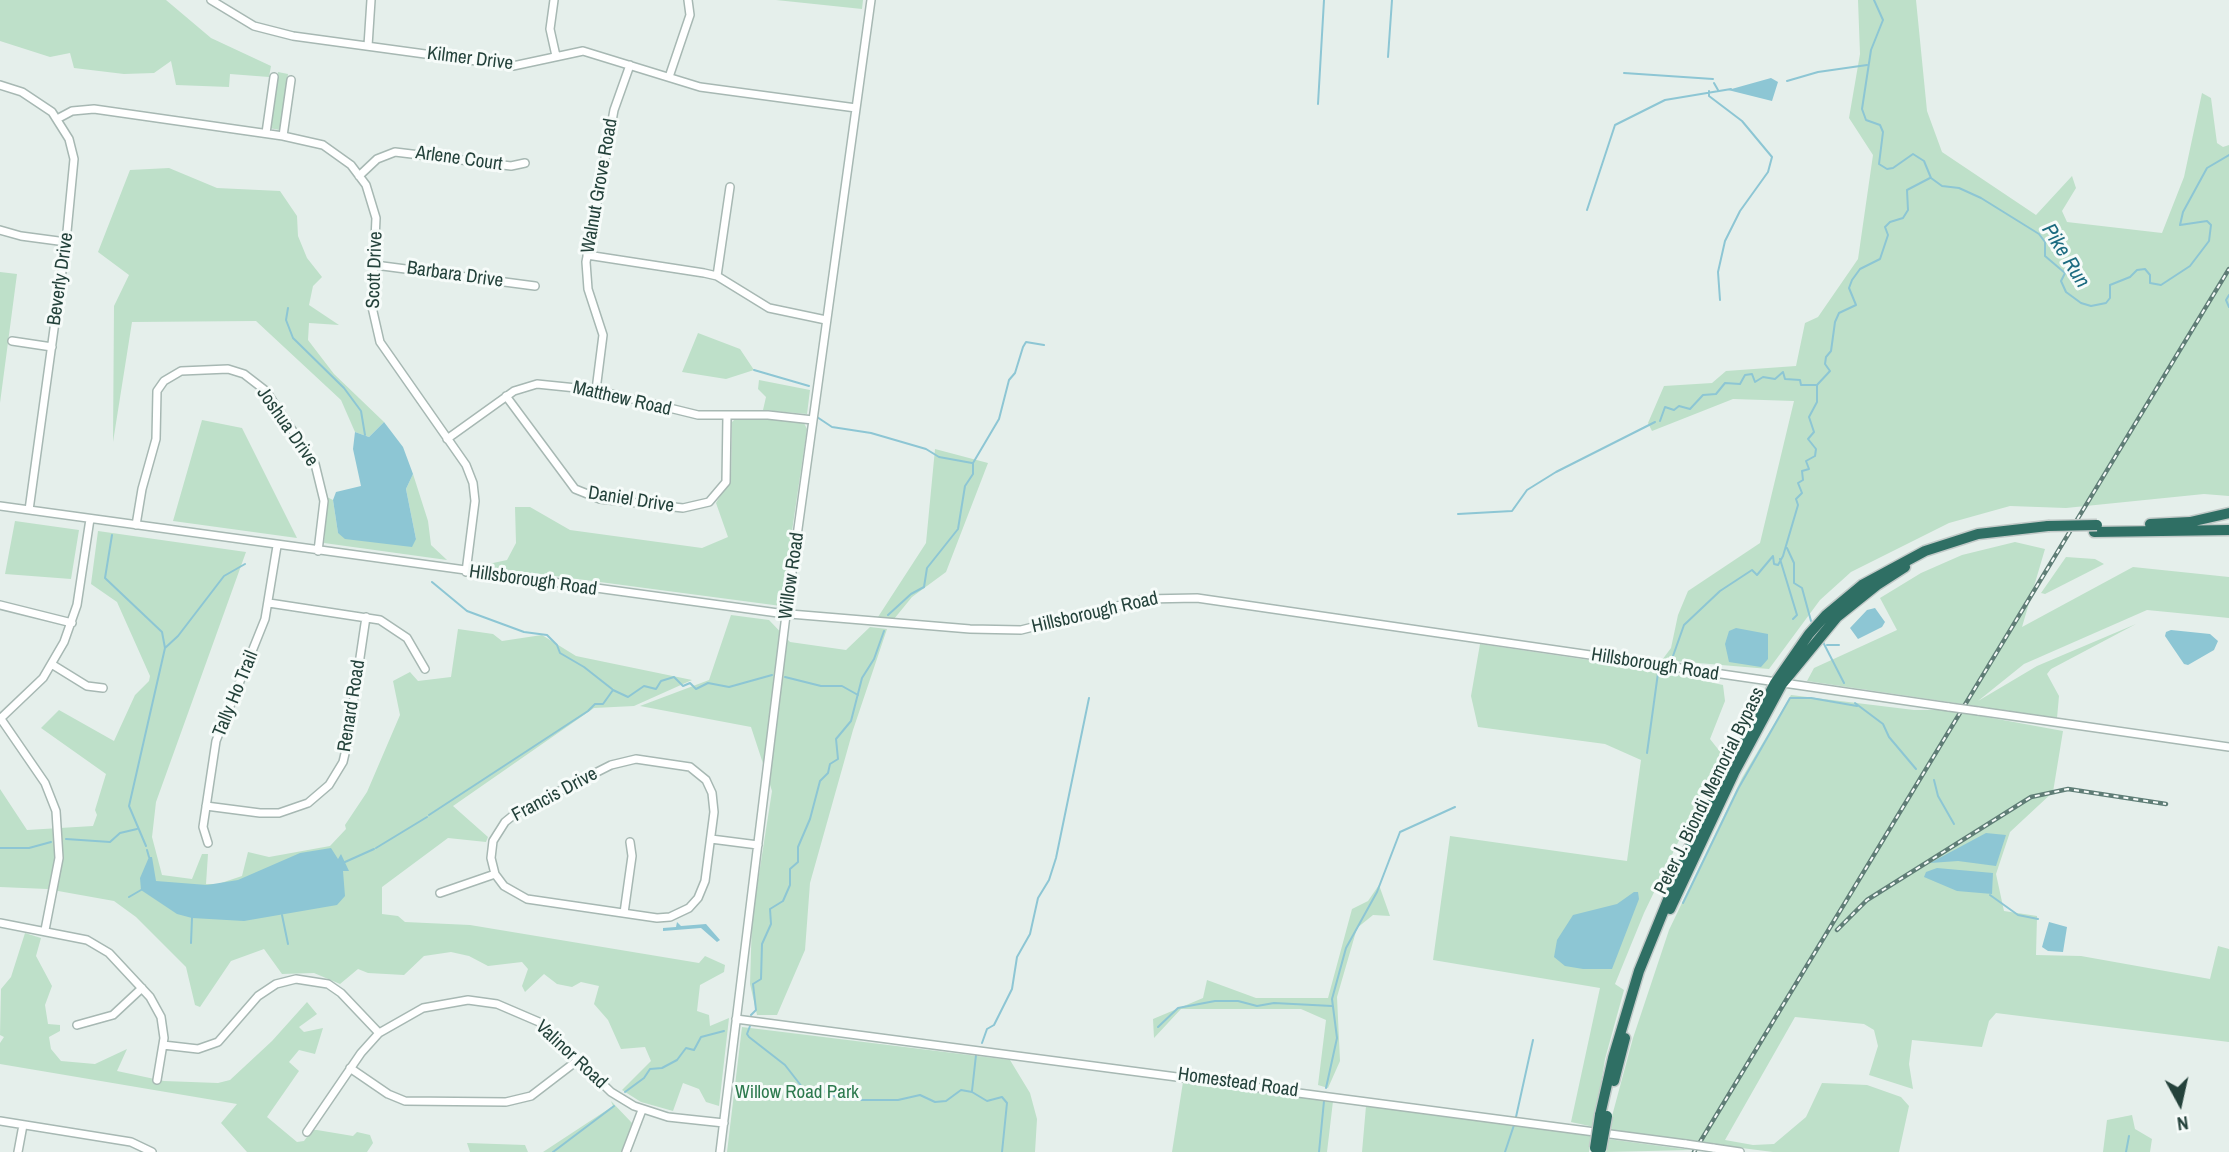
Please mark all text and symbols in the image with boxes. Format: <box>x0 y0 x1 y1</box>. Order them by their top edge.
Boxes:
street label: Kilmer Drive <box>426 42 514 76</box>
street label: Walnut Grove Road <box>577 117 623 255</box>
street label: Arlene Court <box>414 142 504 176</box>
water label: Pike Run <box>2036 219 2094 293</box>
street label: Beverly Drive <box>43 231 79 327</box>
street label: Scott Drive <box>362 231 388 309</box>
street label: Barbara Drive <box>405 257 505 293</box>
street label: Matthew Road <box>570 377 674 421</box>
street label: Joshua Drive <box>251 383 323 471</box>
street label: Daniel Drive <box>586 482 676 518</box>
street label: Willow Road <box>775 531 809 621</box>
street label: Hillsborough Road <box>468 561 598 601</box>
street label: Hillsborough Road <box>1030 587 1160 639</box>
street label: Hillsborough Road <box>1589 644 1721 686</box>
street label: Tally Ho Trail <box>208 648 264 740</box>
street label: Renard Road <box>333 658 371 754</box>
street label: Peter J. Biondi Memorial Bypass <box>1650 684 1770 898</box>
street label: Francis Drive <box>508 763 602 827</box>
street label: Valinor Road <box>530 1016 612 1094</box>
street label: Homestead Road <box>1176 1063 1300 1103</box>
north arrow <box>2145 1068 2215 1138</box>
park label: Willow Road Park <box>735 1082 859 1104</box>
text: N <box>2176 1110 2190 1137</box>

